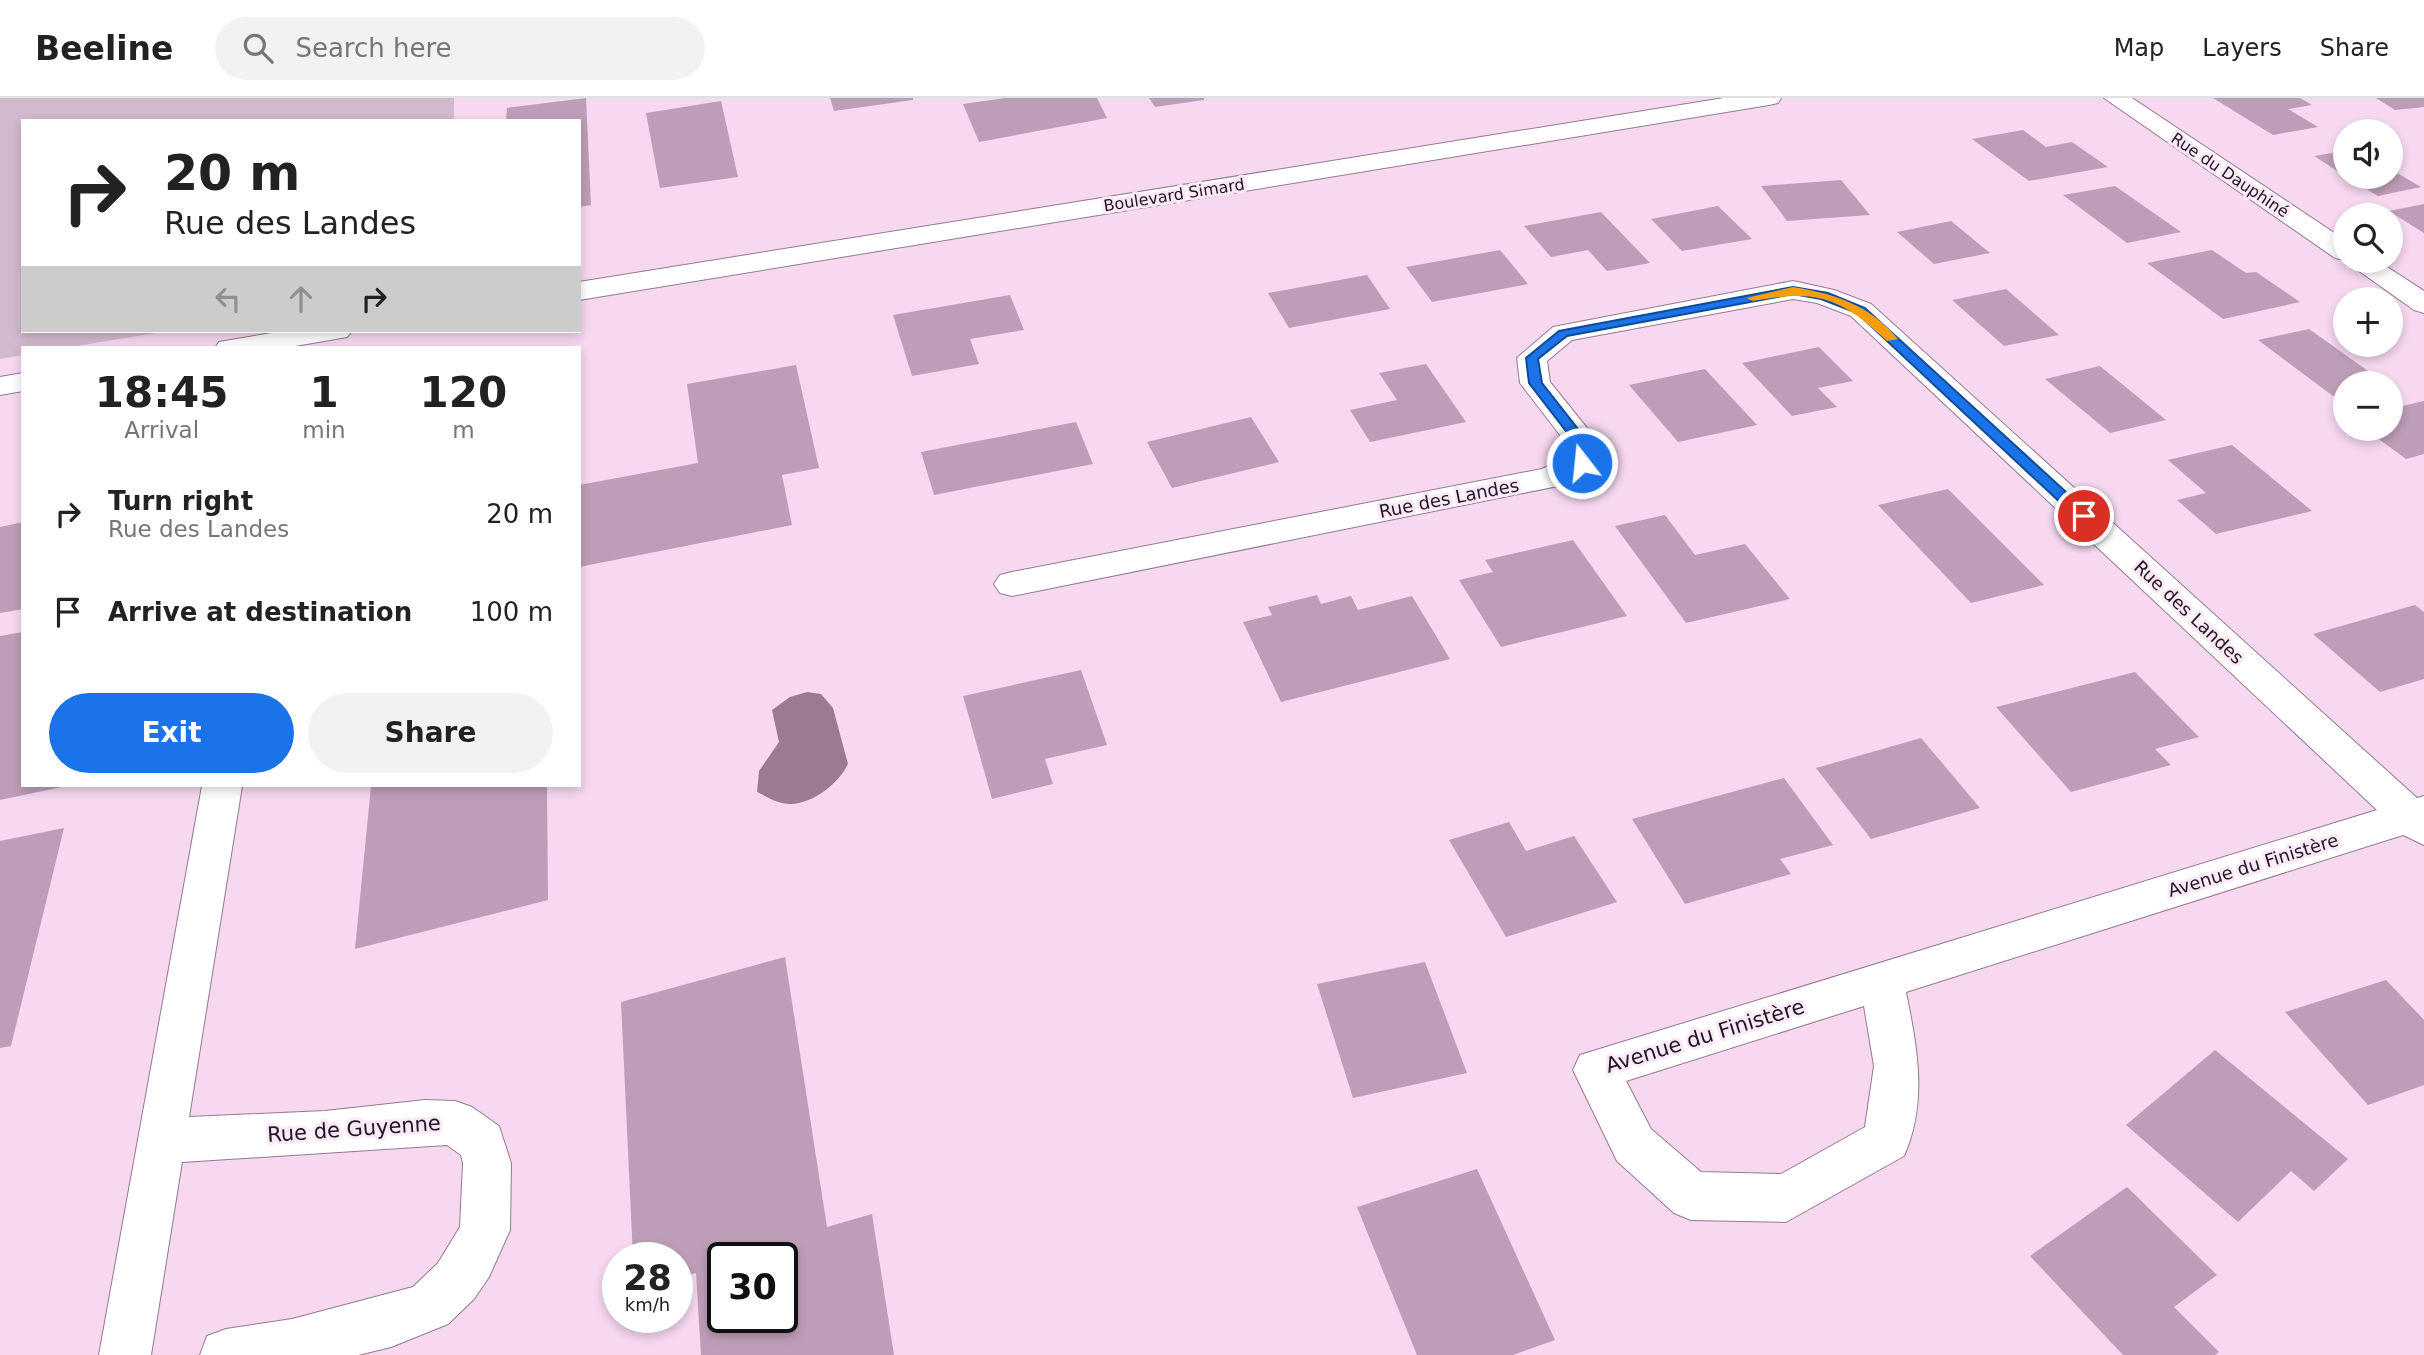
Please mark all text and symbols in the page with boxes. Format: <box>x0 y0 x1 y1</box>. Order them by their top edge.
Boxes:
search box <box>215 17 705 80</box>
text: Beeline <box>35 29 173 68</box>
icon: search <box>239 29 277 67</box>
text: Search here <box>295 33 452 63</box>
text: Map <box>2114 34 2164 62</box>
text: Layers <box>2202 34 2282 62</box>
text: Share <box>2320 34 2389 62</box>
map controls <box>2333 119 2403 441</box>
button: sound <box>2333 119 2403 189</box>
street label: Rue du Dauphiné <box>2168 129 2292 221</box>
text: 20 m <box>164 145 300 202</box>
icon: right <box>49 147 140 238</box>
street label: Boulevard Simard <box>1102 174 1246 216</box>
button: search <box>2333 203 2403 273</box>
text: Rue des Landes <box>164 204 416 242</box>
icon: left <box>209 280 247 318</box>
icon: ahead <box>282 280 320 318</box>
icon: right <box>355 280 393 318</box>
button: + <box>2333 287 2403 357</box>
text: 18:45 <box>95 368 229 417</box>
text: 1 <box>309 368 339 417</box>
text: 120 <box>420 368 507 417</box>
button: − <box>2333 371 2403 441</box>
text: Arrival <box>124 417 199 443</box>
text: min <box>302 417 346 443</box>
text: m <box>452 417 475 443</box>
position arrow <box>1545 426 1619 500</box>
street label: Rue des Landes <box>1377 474 1521 522</box>
text: Turn right <box>108 486 253 516</box>
pin <box>2054 486 2114 546</box>
icon: right <box>49 495 87 533</box>
icon: arrive <box>2065 497 2103 535</box>
text: 20 m <box>486 499 553 529</box>
text: Rue des Landes <box>108 516 289 542</box>
street label: Rue des Landes <box>2130 556 2248 668</box>
icon: arrive <box>49 593 87 631</box>
text: Arrive at destination <box>108 597 412 627</box>
text: 100 m <box>470 597 553 627</box>
button: Exit <box>49 693 294 773</box>
button: Share <box>308 693 553 773</box>
street label: Avenue du Finistère <box>2165 829 2341 901</box>
street label: Avenue du Finistère <box>1603 994 1807 1078</box>
street label: Rue de Guyenne <box>266 1111 442 1147</box>
speed limit sign: 30 <box>707 1242 798 1333</box>
text: 28 <box>623 1258 672 1298</box>
text: km/h <box>625 1294 670 1315</box>

